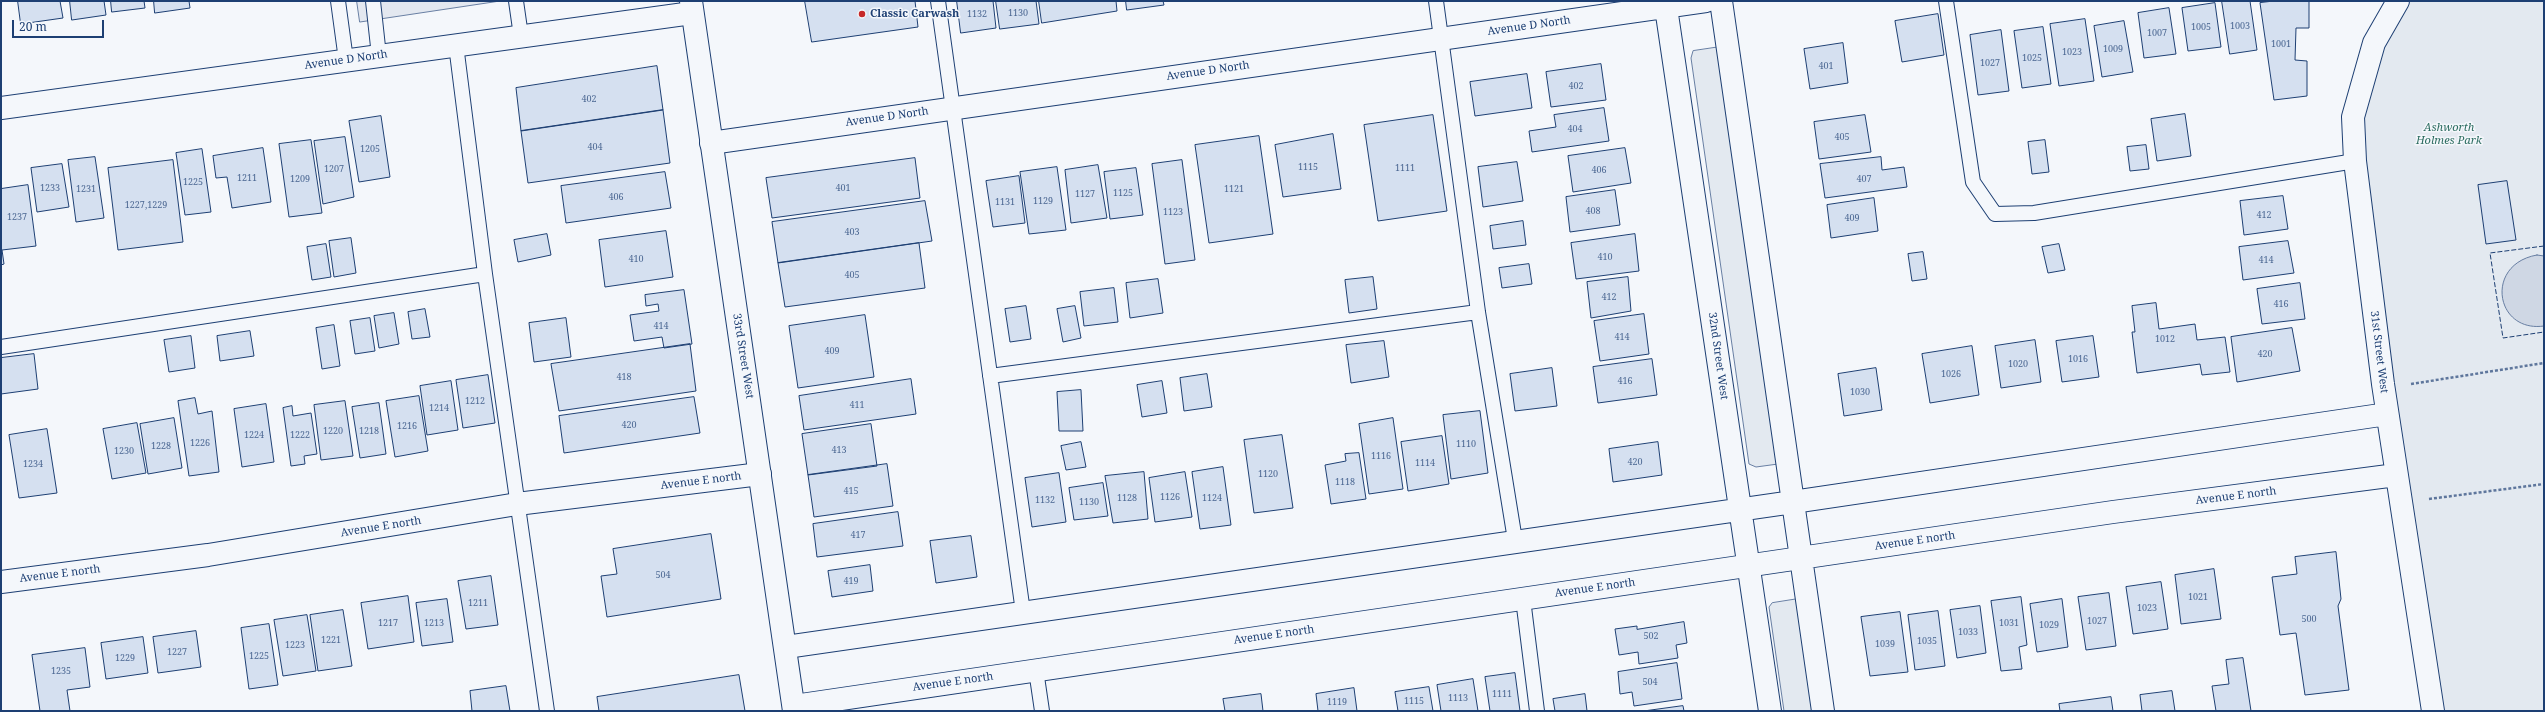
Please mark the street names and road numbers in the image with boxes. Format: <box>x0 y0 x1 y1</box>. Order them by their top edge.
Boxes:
street label: Avenue D North <box>1487 14 1571 38</box>
street label: Avenue D North <box>304 48 388 72</box>
street label: Avenue D North <box>1166 59 1250 83</box>
street label: Avenue D North <box>845 105 929 129</box>
street label: 31st Street West <box>2367 310 2391 394</box>
street label: 32nd Street West <box>1705 311 1731 401</box>
street label: 33rd Street West <box>730 312 756 400</box>
street label: Avenue E north <box>660 469 742 493</box>
street label: Avenue E north <box>2195 484 2277 508</box>
street label: Avenue E north <box>340 514 422 540</box>
street label: Avenue E north <box>1874 529 1956 553</box>
street label: Avenue E north <box>19 562 101 586</box>
street label: Avenue E north <box>1554 576 1636 600</box>
street label: Avenue E north <box>1233 623 1315 647</box>
street label: Avenue E north <box>912 670 994 694</box>

